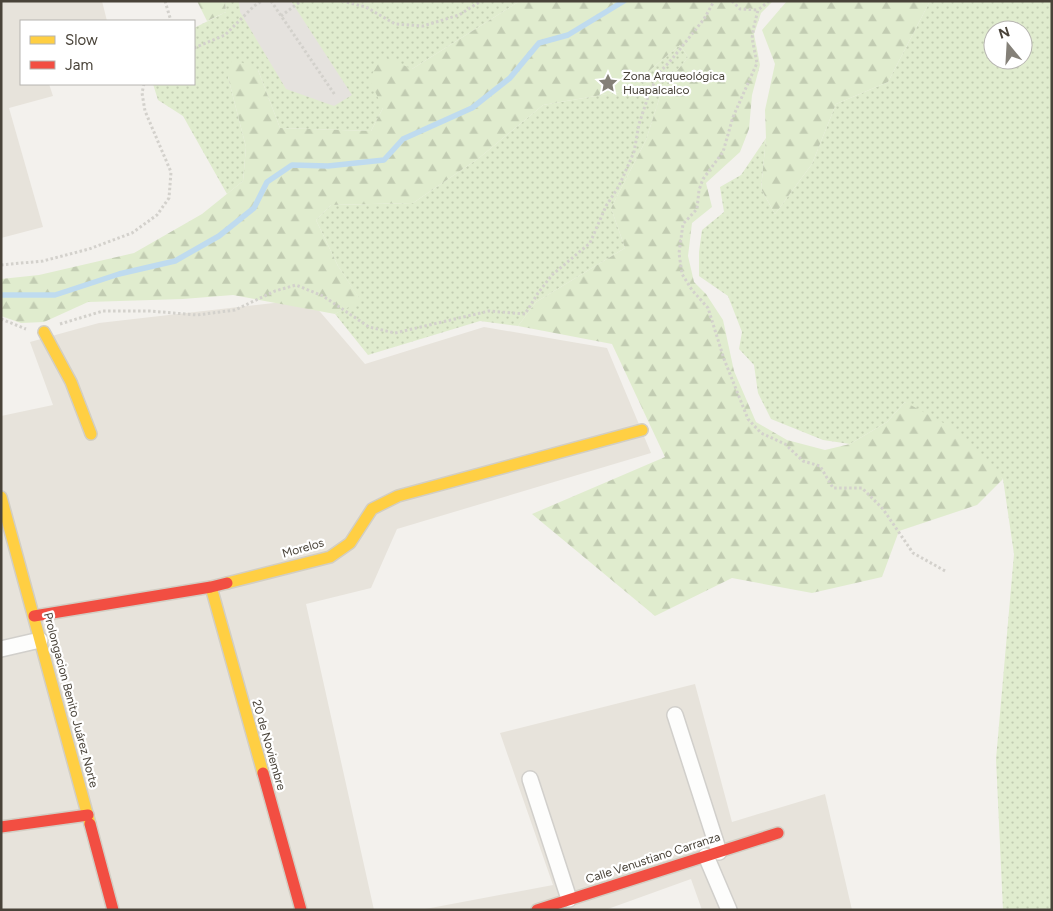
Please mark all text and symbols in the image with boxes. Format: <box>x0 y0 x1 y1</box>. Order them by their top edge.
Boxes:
legend <box>20 20 195 85</box>
north arrow <box>983 20 1033 70</box>
text: N <box>996 23 1012 43</box>
text: Slow <box>65 31 98 49</box>
text: Jam <box>65 56 93 74</box>
place label: Zona Arqueológica Huapalcalco <box>623 69 725 97</box>
place icon: Zona Arqueológica Huapalcalco <box>597 72 619 94</box>
street label: Morelos <box>280 535 326 561</box>
street label: Prolongacion Benito Juárez Norte <box>41 611 101 790</box>
street label: 20 de Noviembre <box>249 698 289 792</box>
street label: Calle Venustiano Carranza <box>584 830 722 886</box>

